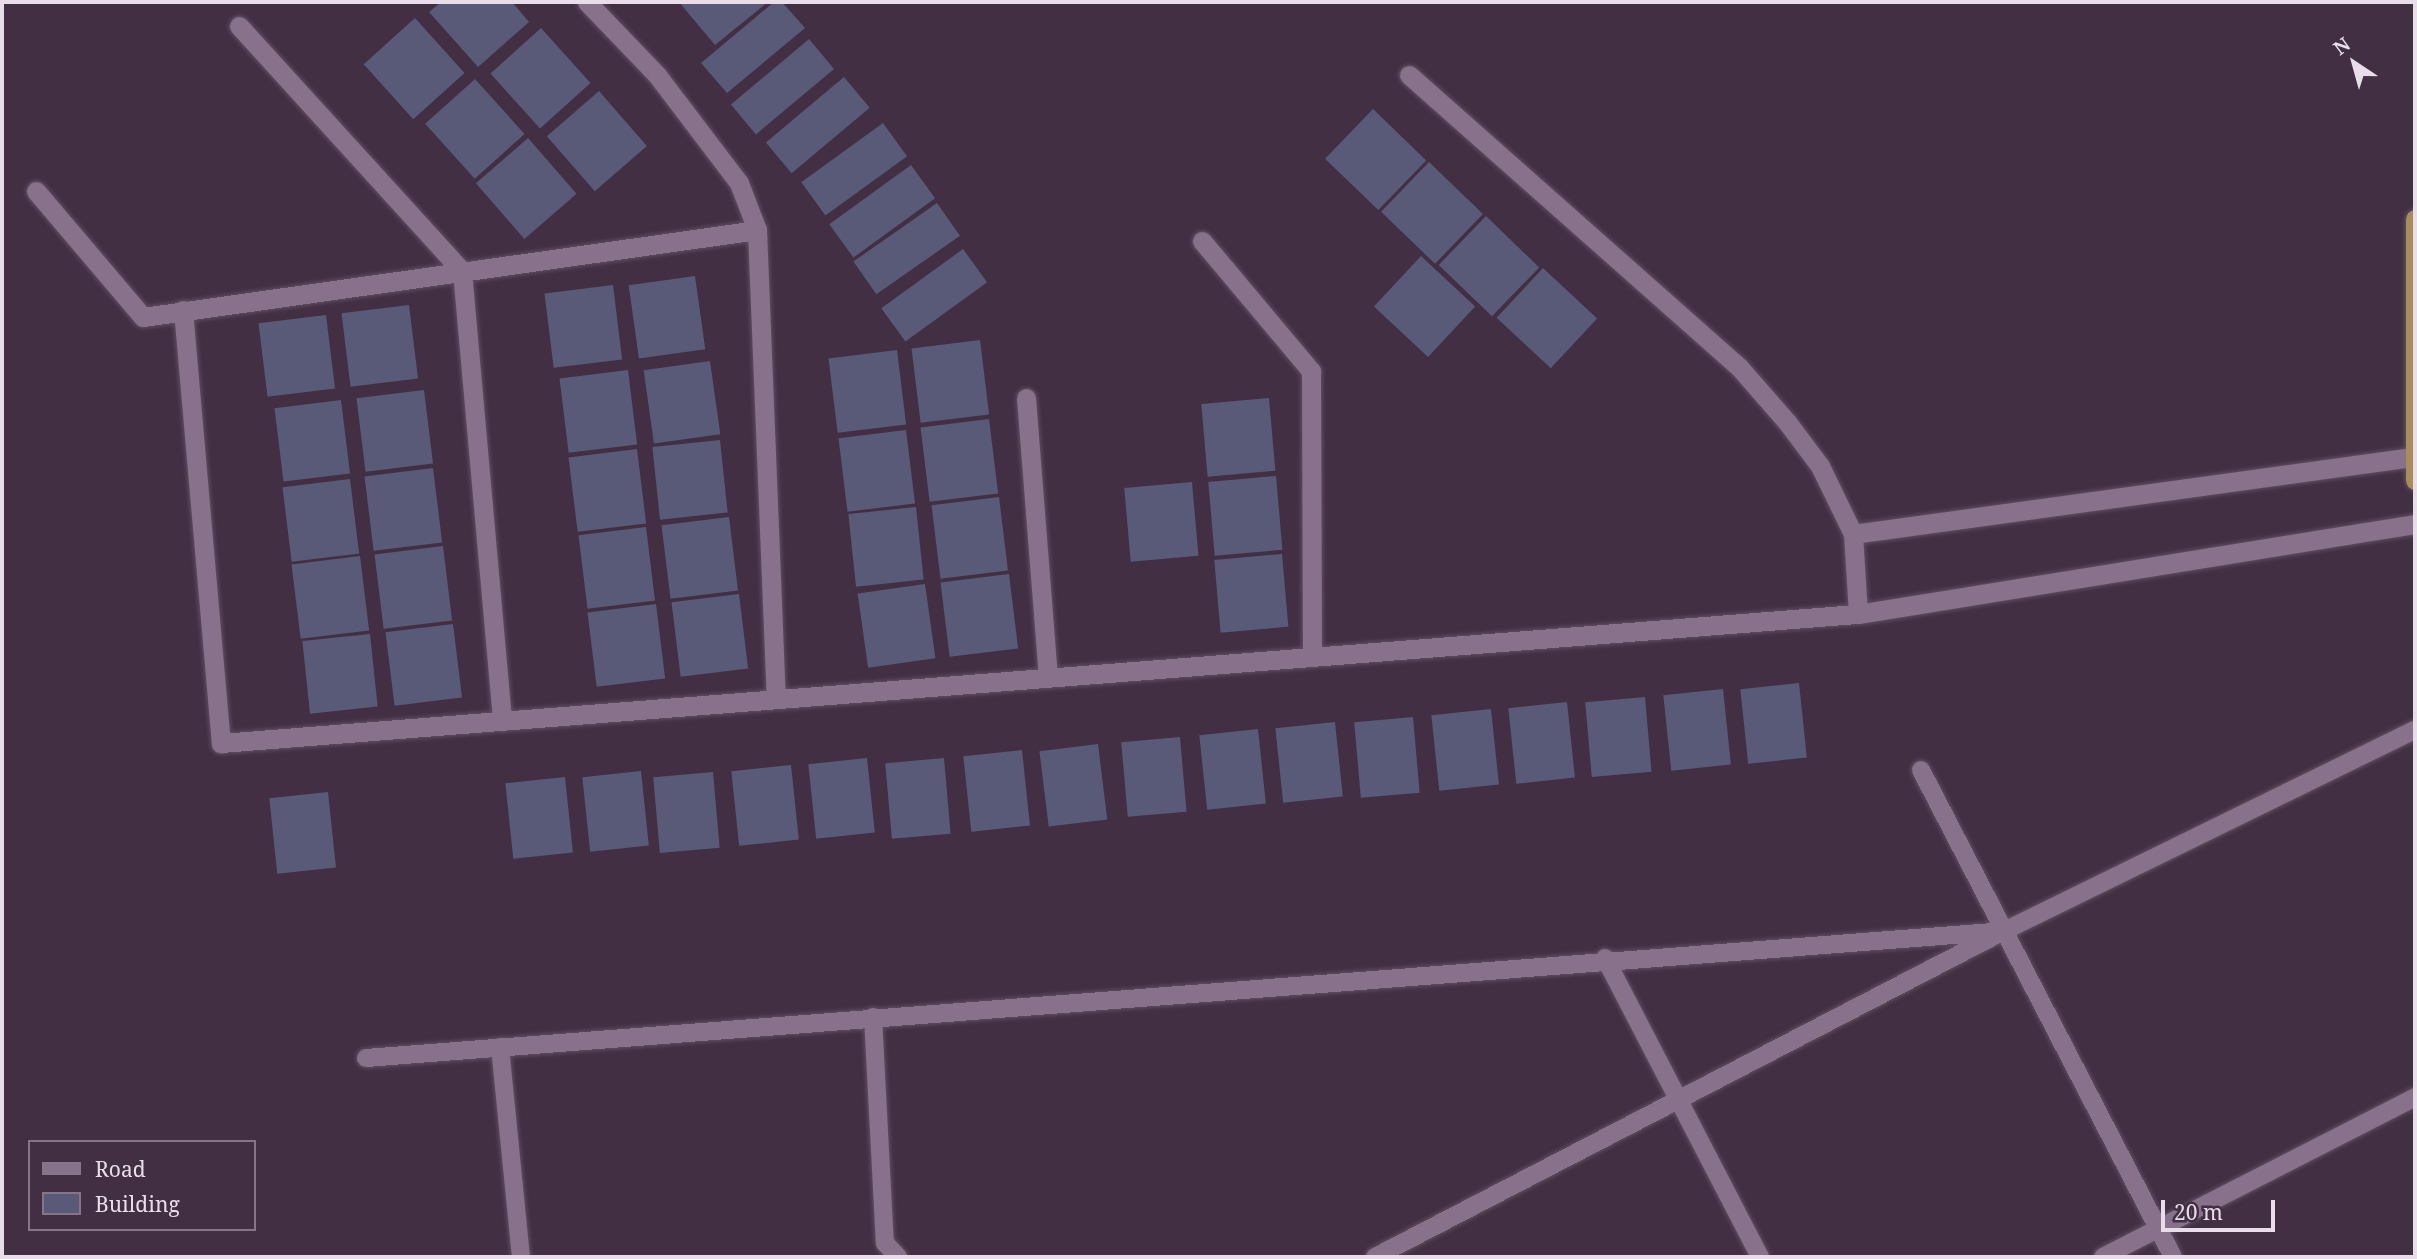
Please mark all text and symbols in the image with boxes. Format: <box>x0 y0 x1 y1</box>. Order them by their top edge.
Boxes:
north arrow <box>2319 28 2389 98</box>
text: N <box>2328 31 2355 61</box>
legend <box>28 1140 256 1231</box>
text: Road <box>95 1155 146 1183</box>
scale bar <box>2165 1186 2279 1230</box>
text: Building <box>95 1190 180 1218</box>
text: 20 m <box>2174 1198 2223 1226</box>

